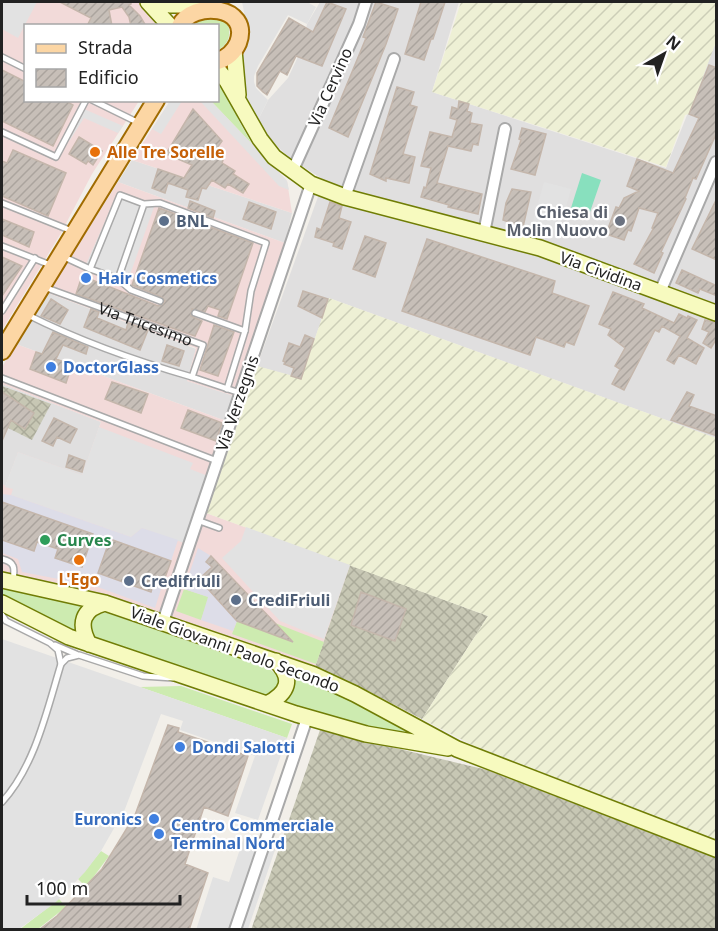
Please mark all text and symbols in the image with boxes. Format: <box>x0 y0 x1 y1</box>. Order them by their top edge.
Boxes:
legend <box>24 24 219 102</box>
north arrow <box>634 24 694 84</box>
text: N <box>662 30 686 55</box>
text: Strada <box>78 35 133 59</box>
street label: Via Cervino <box>303 44 357 130</box>
text: Edificio <box>78 65 139 89</box>
place label: Alle Tre Sorelle <box>107 141 225 163</box>
marker: Alle Tre Sorelle <box>88 145 102 159</box>
place label: Chiesa di Molin Nuovo <box>507 201 608 241</box>
place label: BNL <box>176 210 209 232</box>
marker: BNL <box>157 214 171 228</box>
marker: Chiesa di Molin Nuovo <box>613 214 627 228</box>
street label: Via Cividina <box>557 246 645 296</box>
place label: Hair Cosmetics <box>98 267 217 289</box>
marker: Hair Cosmetics <box>79 271 93 285</box>
street label: Via Tricesimo <box>95 297 196 351</box>
street label: Via Verzegnis <box>210 352 264 454</box>
place label: DoctorGlass <box>63 356 159 378</box>
marker: DoctorGlass <box>44 360 58 374</box>
place label: Curves <box>57 529 112 551</box>
marker: Curves <box>38 533 52 547</box>
marker: L'Ego <box>72 553 86 567</box>
place label: L'Ego <box>59 568 100 590</box>
place label: Credifriuli <box>141 570 221 592</box>
marker: Credifriuli <box>122 574 136 588</box>
place label: CrediFriuli <box>248 589 330 611</box>
marker: CrediFriuli <box>229 593 243 607</box>
street label: Viale Giovanni Paolo Secondo <box>127 601 343 697</box>
place label: Dondi Salotti <box>192 736 295 758</box>
marker: Dondi Salotti <box>173 740 187 754</box>
place label: Euronics <box>74 808 142 830</box>
marker: Euronics <box>147 812 161 826</box>
place label: Centro Commerciale Terminal Nord <box>171 814 334 854</box>
marker: Centro Commerciale Terminal Nord <box>152 827 166 841</box>
scale bar <box>27 868 180 906</box>
text: 100 m <box>36 876 88 900</box>

